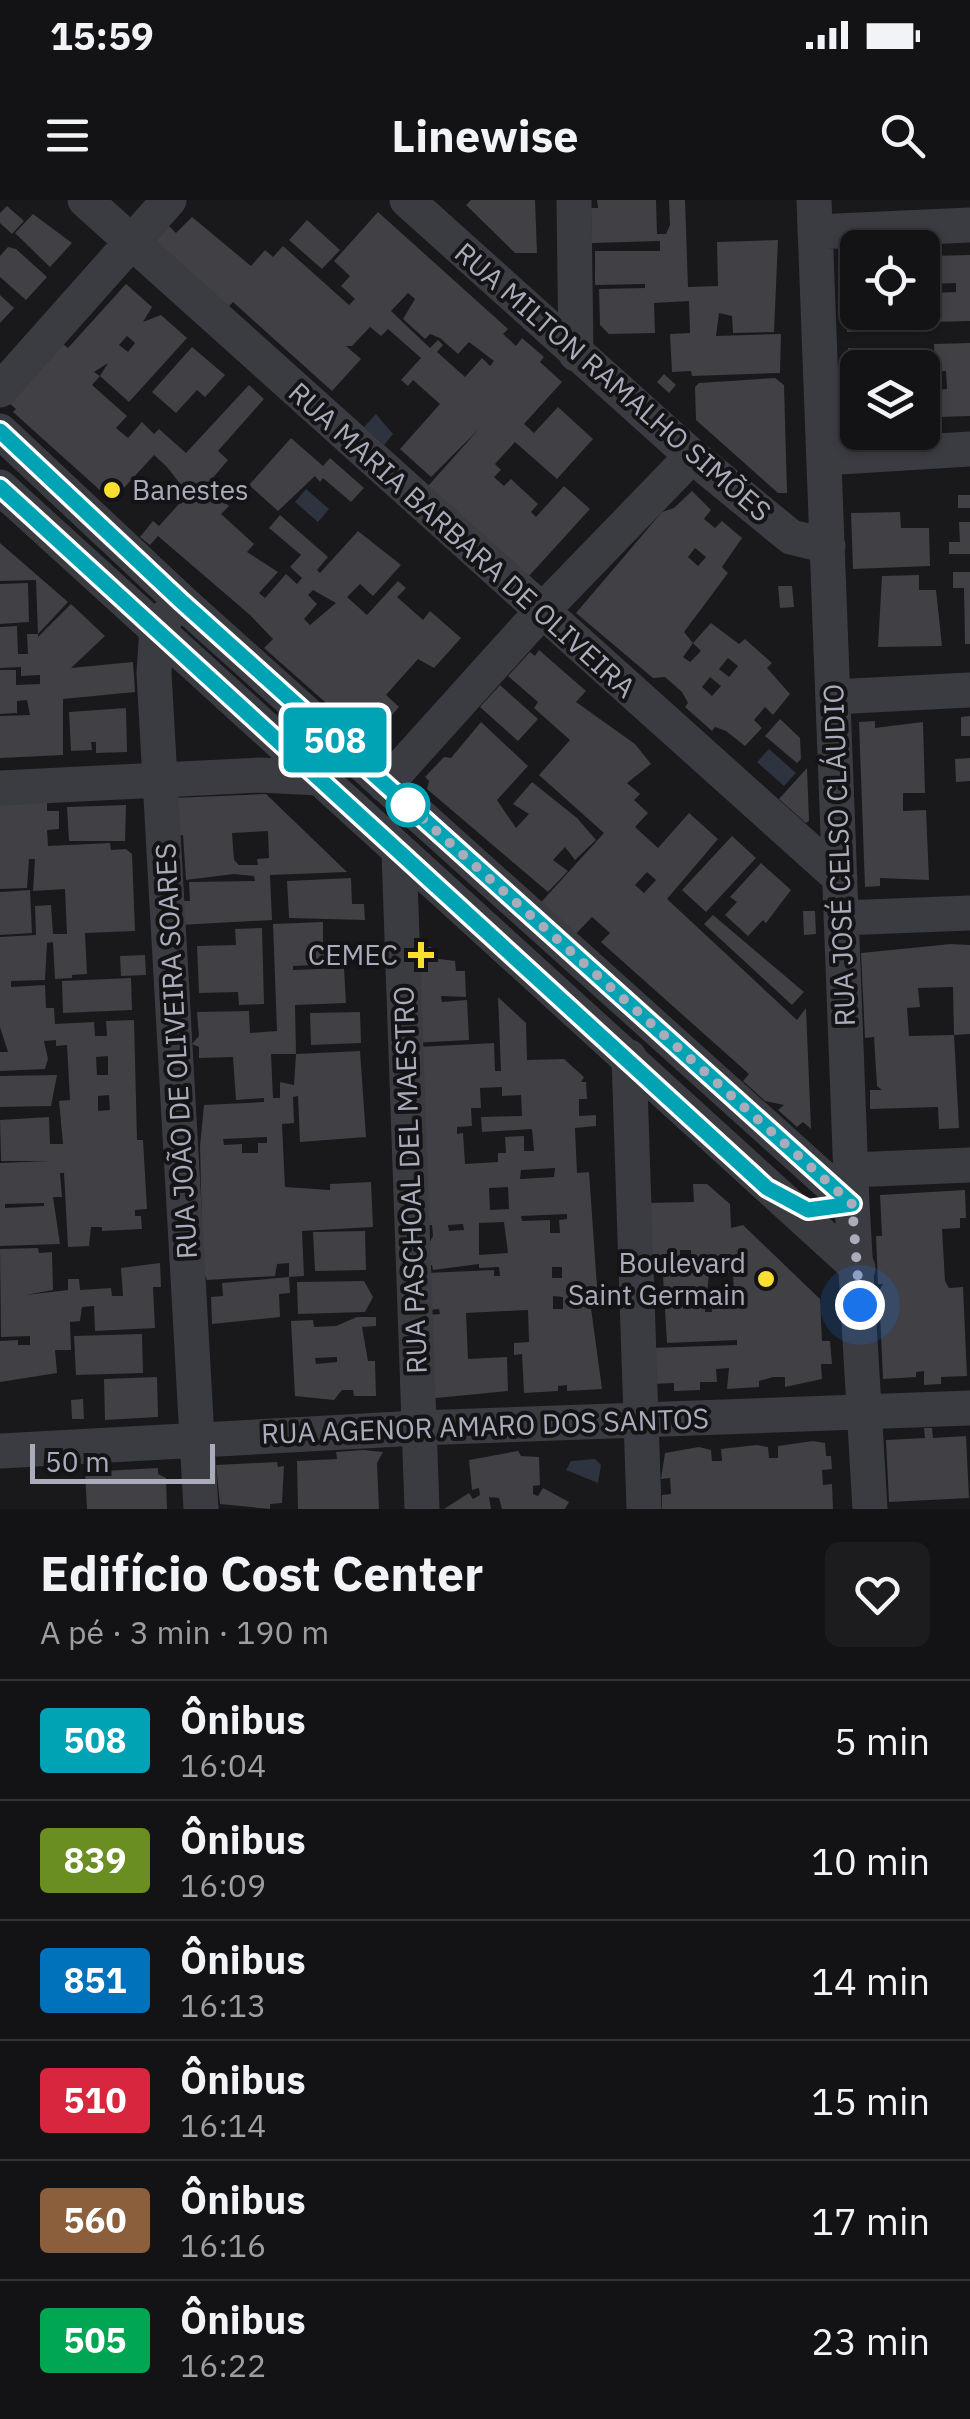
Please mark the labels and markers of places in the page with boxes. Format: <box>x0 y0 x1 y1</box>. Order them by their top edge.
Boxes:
place label: Banestes <box>132 471 249 508</box>
marker: Banestes <box>101 479 123 501</box>
unlabelled marker <box>387 784 429 826</box>
place label: CEMEC <box>308 936 398 973</box>
marker: CEMEC <box>408 942 434 968</box>
place label: Boulevard Saint Germain <box>568 1244 746 1313</box>
marker: Boulevard Saint Germain <box>755 1268 777 1290</box>

